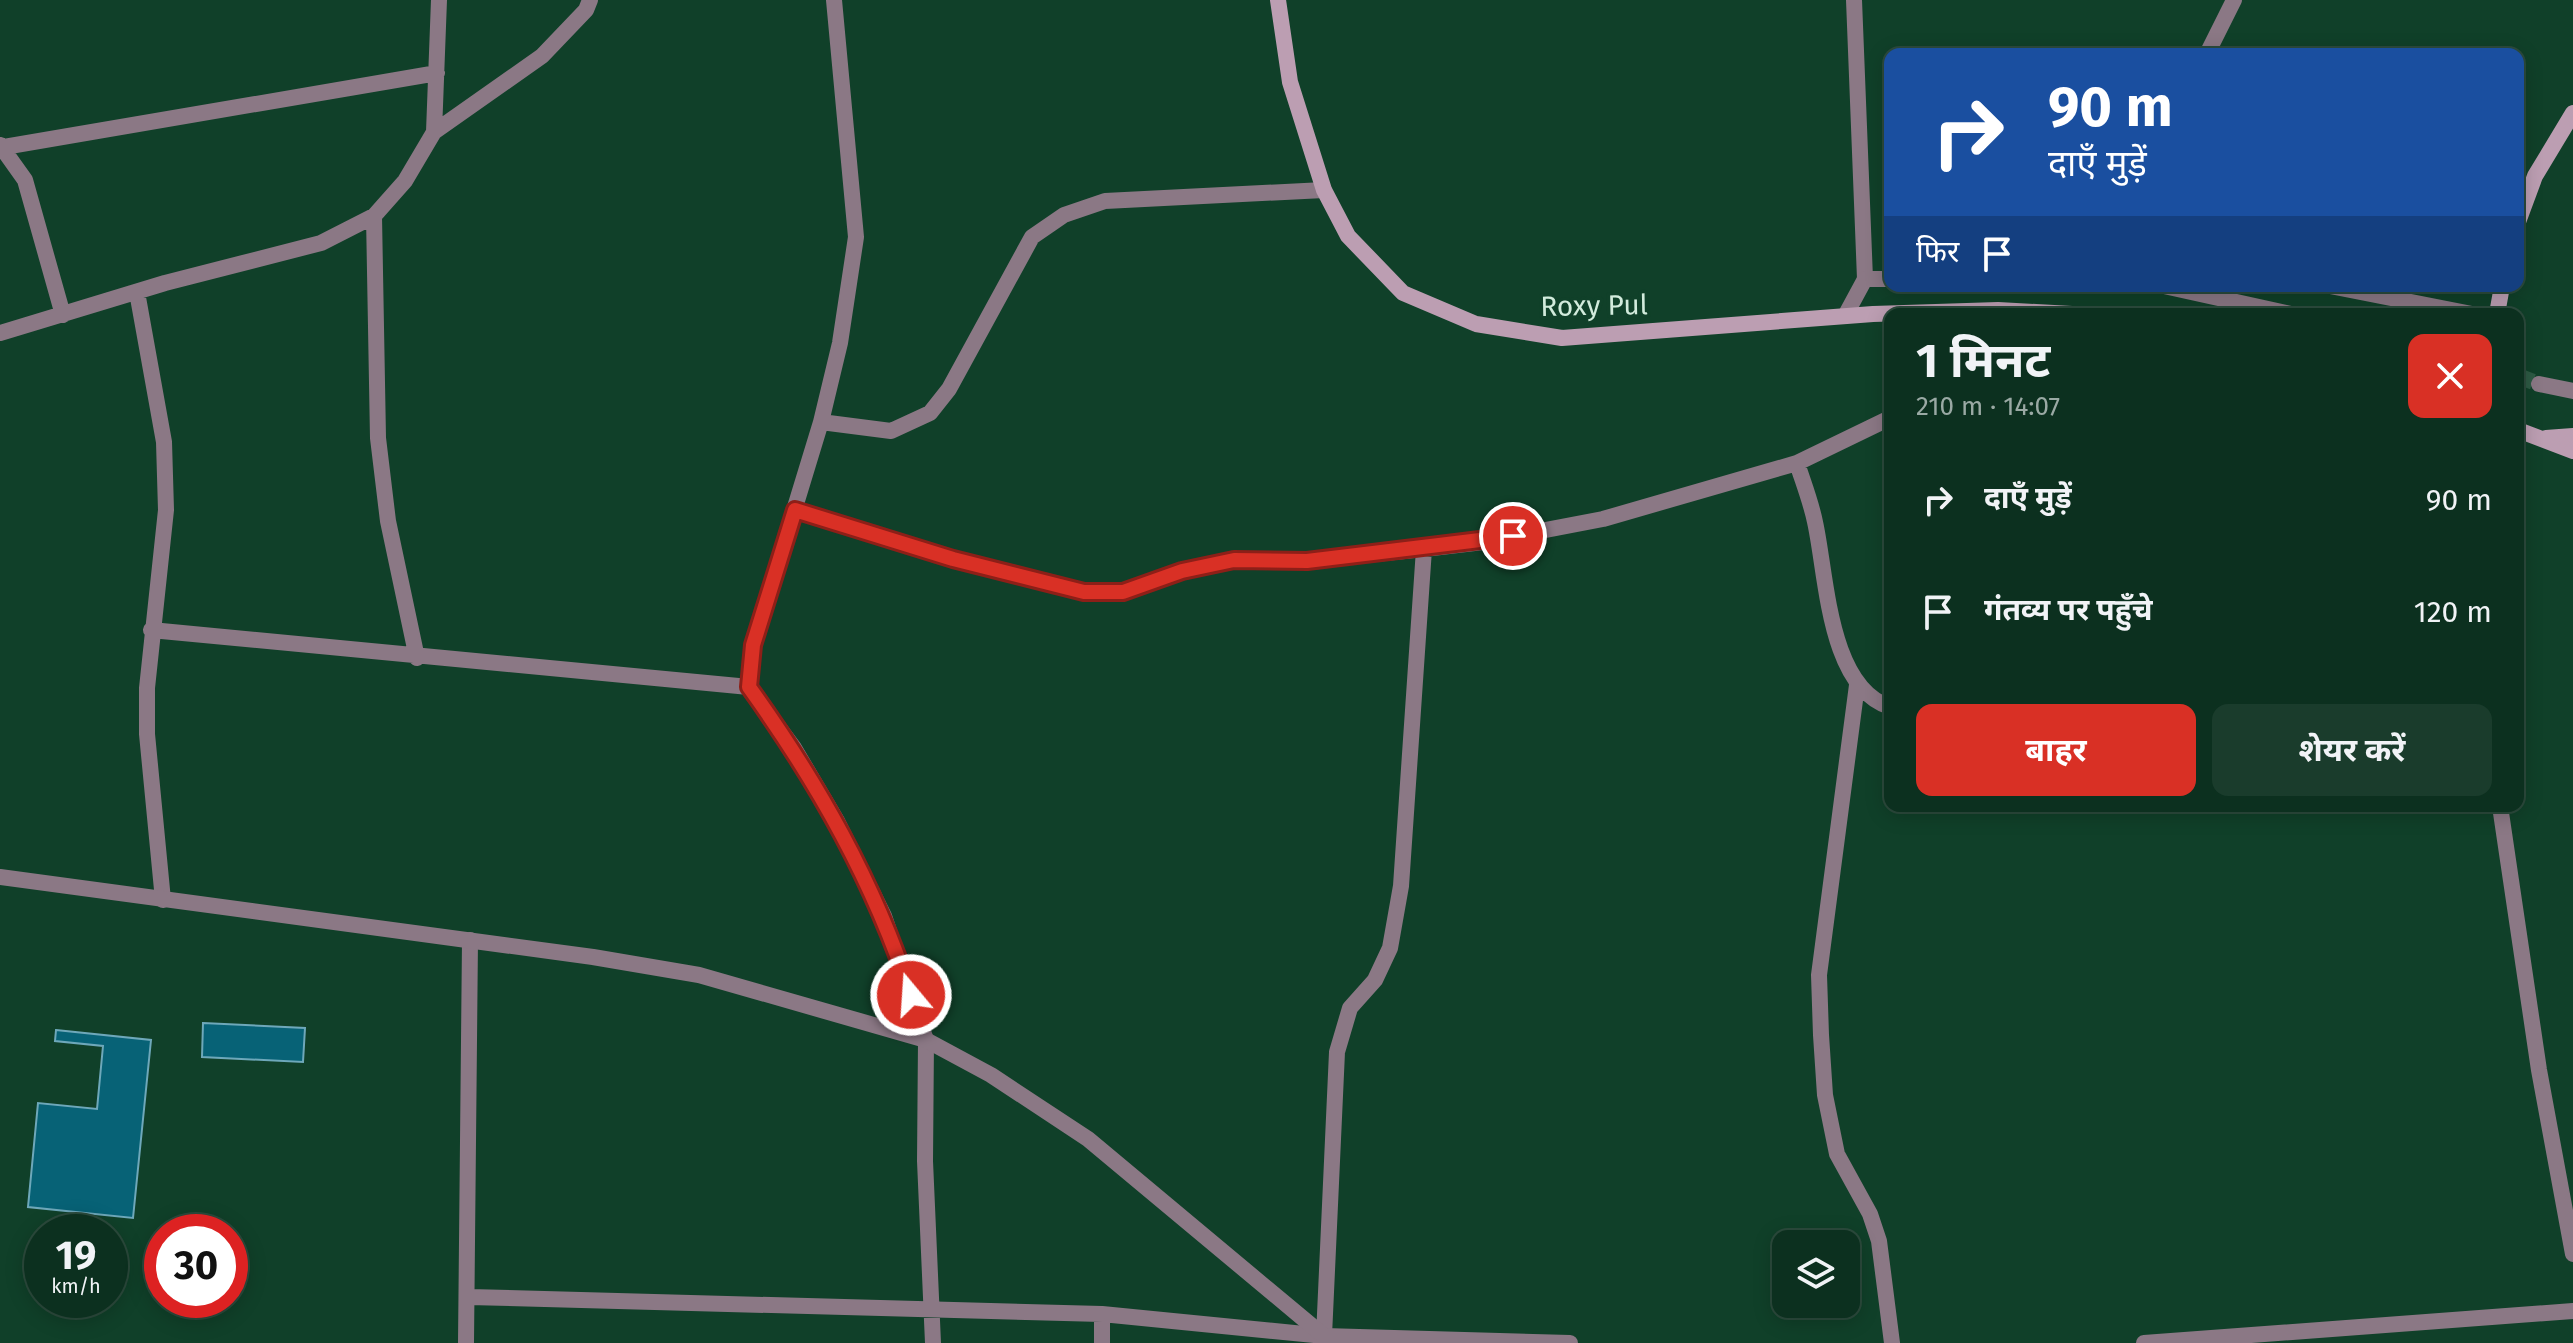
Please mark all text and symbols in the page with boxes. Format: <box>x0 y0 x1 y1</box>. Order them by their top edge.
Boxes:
text: 90 m <box>2048 74 2173 141</box>
icon: right <box>1916 80 2020 184</box>
text: दाएँ मुड़ें <box>2048 142 2147 186</box>
icon: arrive <box>1975 232 2019 276</box>
text: फिर <box>1916 234 1959 270</box>
street label: Roxy Pul <box>1540 288 1648 323</box>
text: 1 मिनट <box>1916 332 2050 390</box>
button: close <box>2408 334 2492 418</box>
text: 210 m · 14:07 <box>1916 391 2060 422</box>
icon: right <box>1916 478 1960 522</box>
text: दाएँ मुड़ें <box>1984 480 2072 516</box>
text: 90 m <box>2426 482 2492 518</box>
pin <box>1479 502 1547 570</box>
icon: arrive <box>1491 514 1535 558</box>
icon: arrive <box>1916 590 1960 634</box>
text: गंतव्य पर पहुँचे <box>1984 592 2152 628</box>
text: 120 m <box>2414 594 2492 630</box>
button: बाहर <box>1916 704 2196 796</box>
button: शेयर करें <box>2212 704 2492 796</box>
position arrow <box>869 953 953 1037</box>
speed limit sign: 30 <box>144 1214 248 1318</box>
map controls <box>1772 1230 1860 1318</box>
button: layers <box>1772 1230 1860 1318</box>
text: 19 <box>56 1232 96 1280</box>
text: km/h <box>51 1274 101 1298</box>

